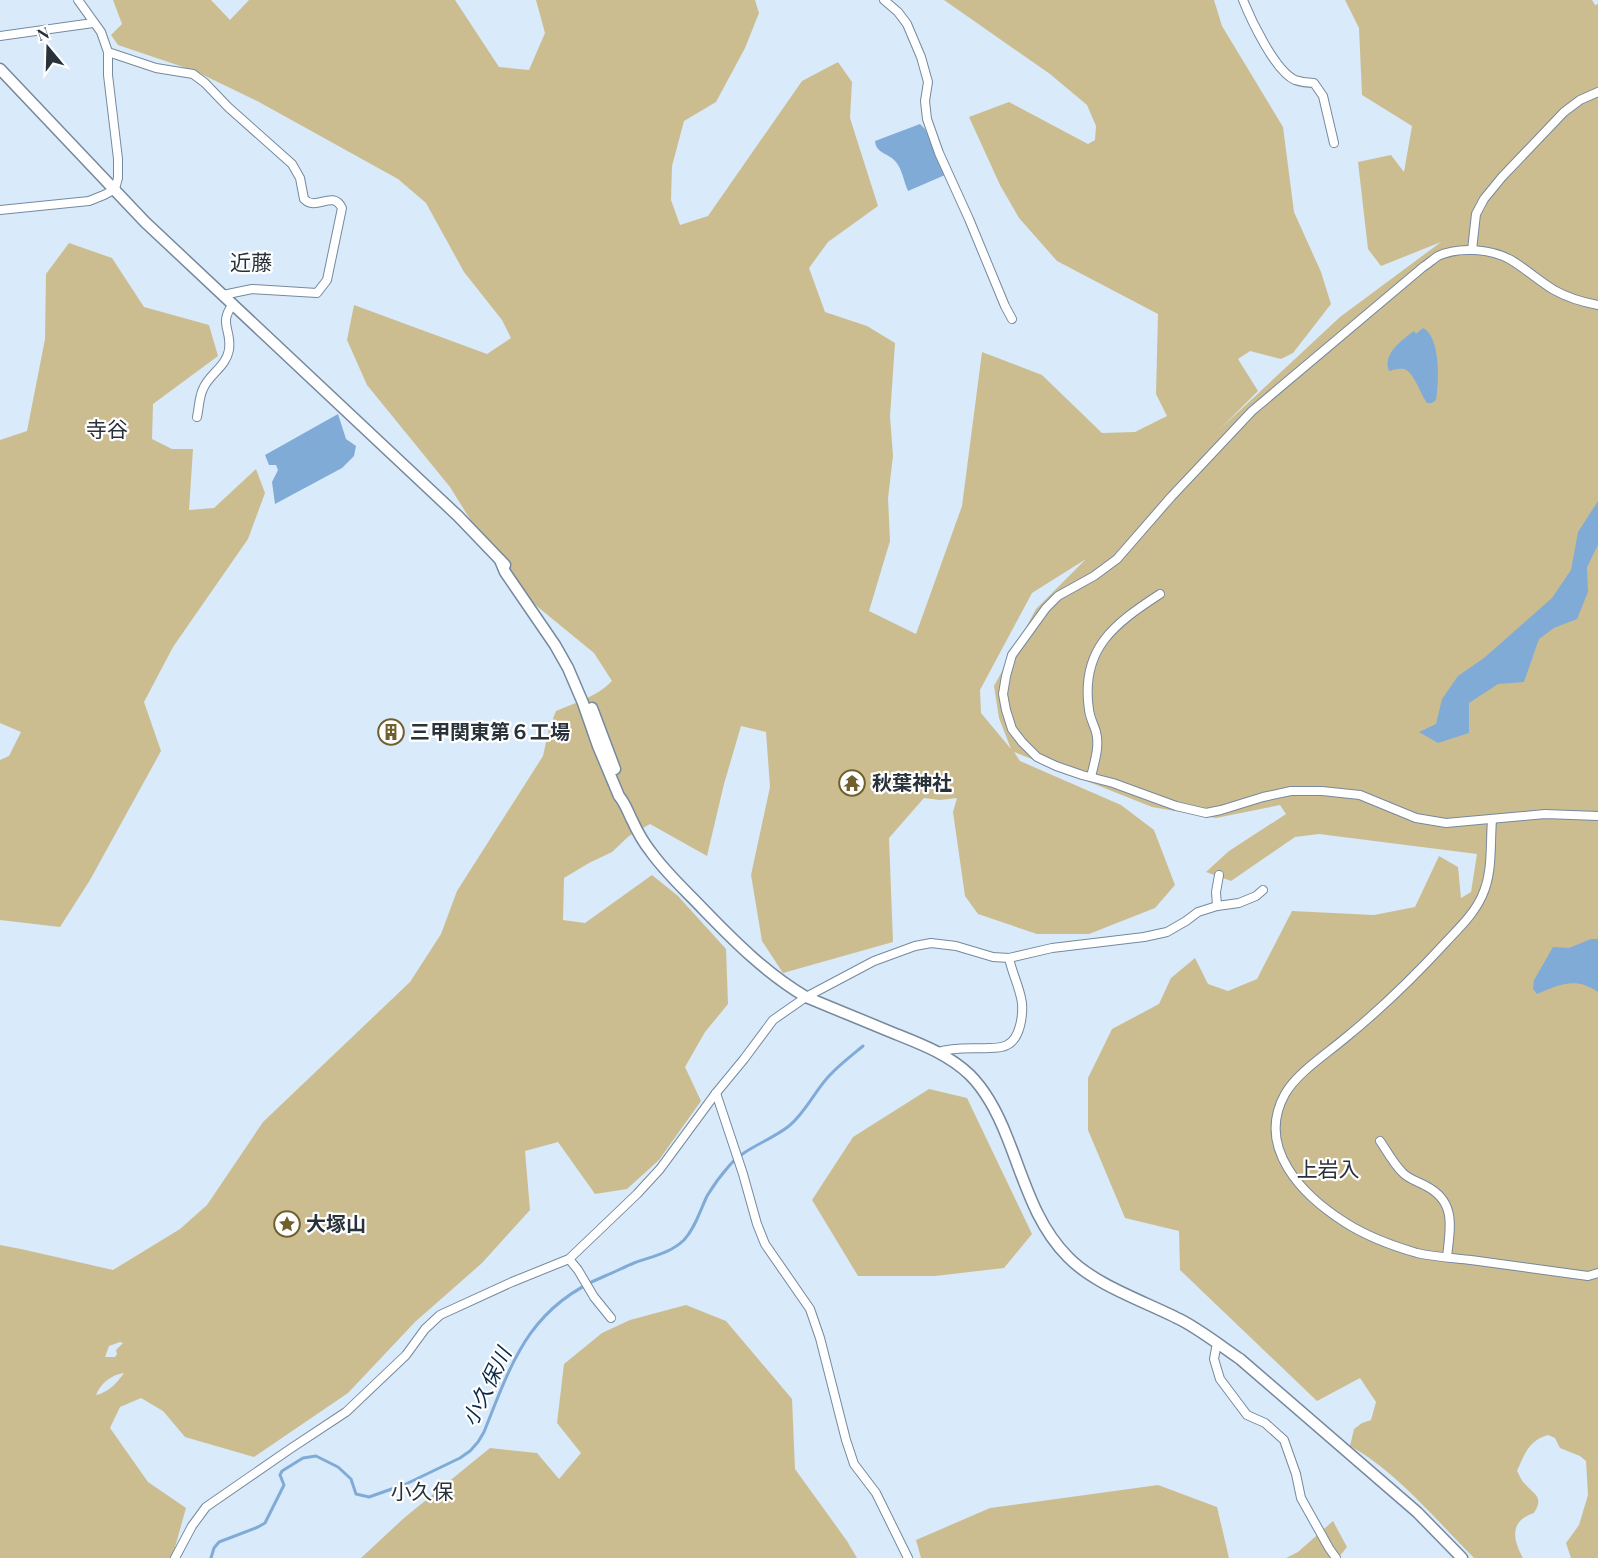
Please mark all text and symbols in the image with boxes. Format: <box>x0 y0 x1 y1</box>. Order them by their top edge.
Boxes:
north arrow <box>18 18 78 78</box>
text: N <box>34 21 52 45</box>
district label: 近藤 <box>230 247 272 275</box>
district label: 寺谷 <box>86 414 128 442</box>
building icon: 三甲関東第６工場 <box>376 717 406 747</box>
place label: 三甲関東第６工場 <box>410 717 570 744</box>
temple icon: 秋葉神社 <box>837 768 867 798</box>
place label: 秋葉神社 <box>872 768 952 795</box>
district label: 上岩入 <box>1297 1154 1360 1182</box>
place icon: 大塚山 <box>272 1209 302 1239</box>
place label: 大塚山 <box>306 1209 366 1236</box>
water label: 小久保川 <box>454 1340 517 1430</box>
district label: 小久保 <box>391 1476 454 1504</box>

